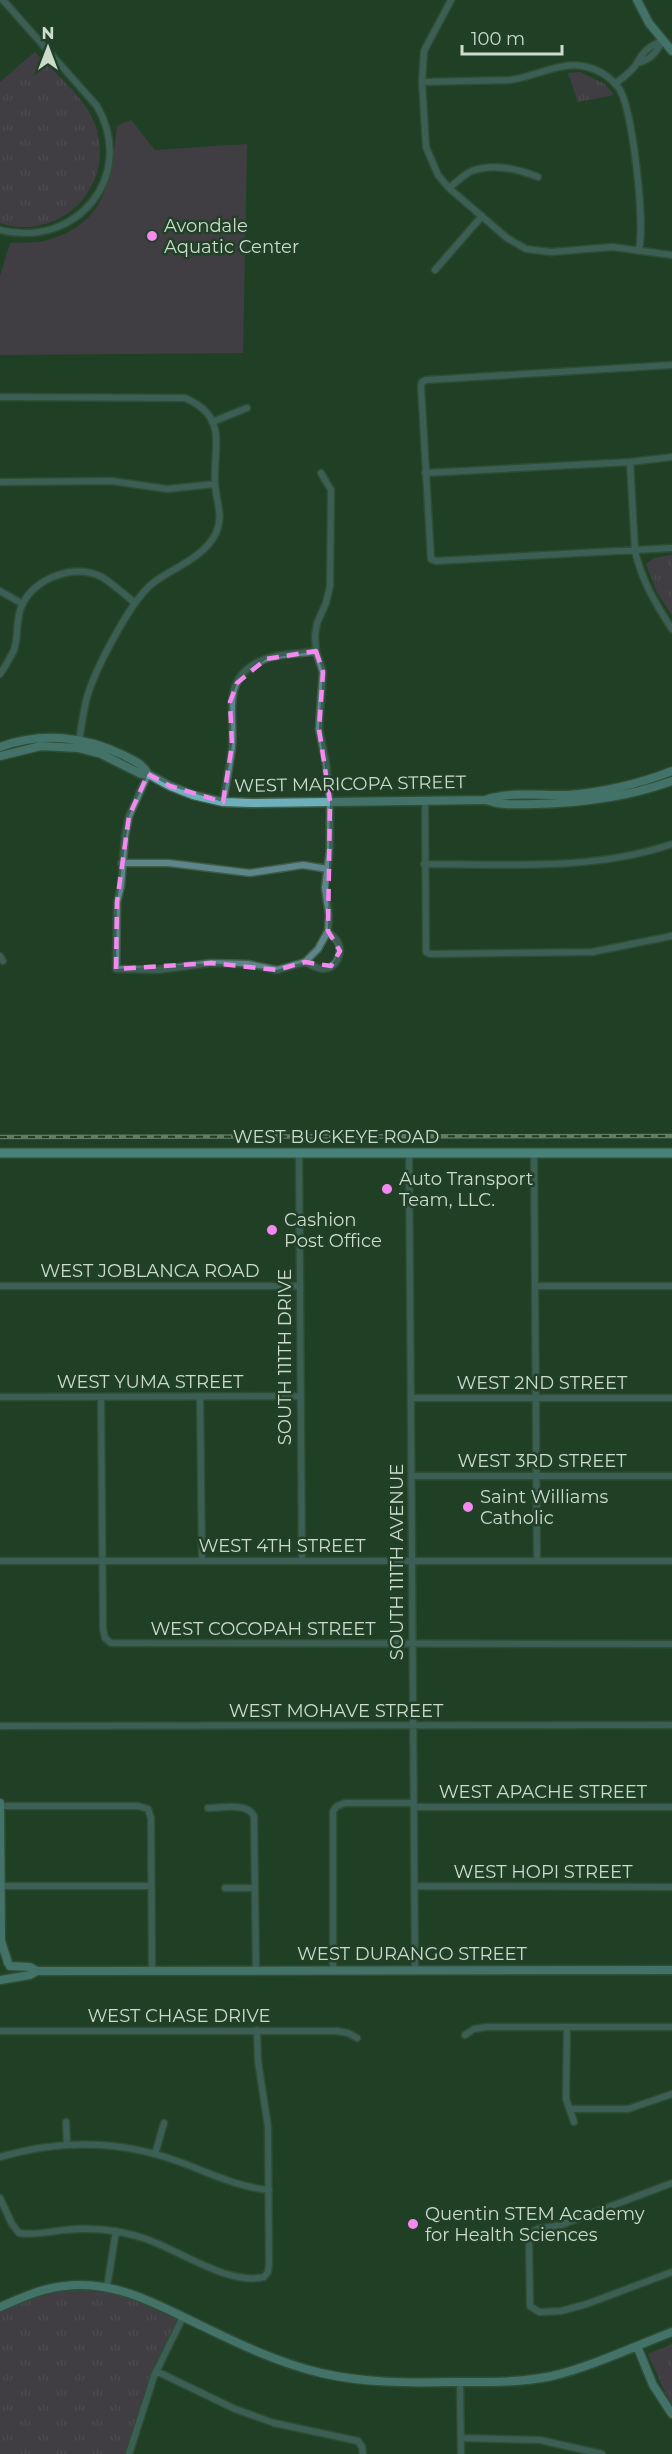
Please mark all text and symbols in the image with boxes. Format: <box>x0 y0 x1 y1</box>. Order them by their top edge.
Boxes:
north arrow <box>18 18 78 78</box>
scale bar <box>462 18 562 56</box>
text: N <box>42 24 54 43</box>
text: 100 m <box>471 28 525 50</box>
place label: Avondale Aquatic Center <box>164 215 299 258</box>
marker: Avondale Aquatic Center <box>145 229 159 243</box>
street label: WEST MARICOPA STREET <box>234 771 467 797</box>
street label: WEST BUCKEYE ROAD <box>233 1126 439 1148</box>
place label: Auto Transport Team, LLC. <box>399 1168 533 1211</box>
marker: Auto Transport Team, LLC. <box>380 1182 394 1196</box>
place label: Cashion Post Office <box>284 1209 382 1252</box>
marker: Cashion Post Office <box>265 1223 279 1237</box>
street label: WEST JOBLANCA ROAD <box>40 1260 260 1282</box>
street label: SOUTH 111TH DRIVE <box>274 1269 296 1445</box>
street label: WEST YUMA STREET <box>57 1371 244 1393</box>
street label: WEST 2ND STREET <box>457 1372 628 1394</box>
street label: WEST 3RD STREET <box>457 1450 627 1472</box>
street label: SOUTH 111TH AVENUE <box>386 1464 408 1660</box>
place label: Saint Williams Catholic <box>480 1486 608 1529</box>
marker: Saint Williams Catholic <box>461 1500 475 1514</box>
street label: WEST 4TH STREET <box>198 1535 366 1557</box>
street label: WEST COCOPAH STREET <box>150 1618 376 1640</box>
street label: WEST MOHAVE STREET <box>229 1700 444 1722</box>
street label: WEST APACHE STREET <box>439 1781 648 1803</box>
street label: WEST HOPI STREET <box>454 1861 633 1883</box>
street label: WEST DURANGO STREET <box>297 1943 528 1965</box>
street label: WEST CHASE DRIVE <box>87 2005 271 2027</box>
place label: Quentin STEM Academy for Health Sciences <box>425 2203 645 2246</box>
marker: Quentin STEM Academy for Health Sciences <box>406 2217 420 2231</box>

